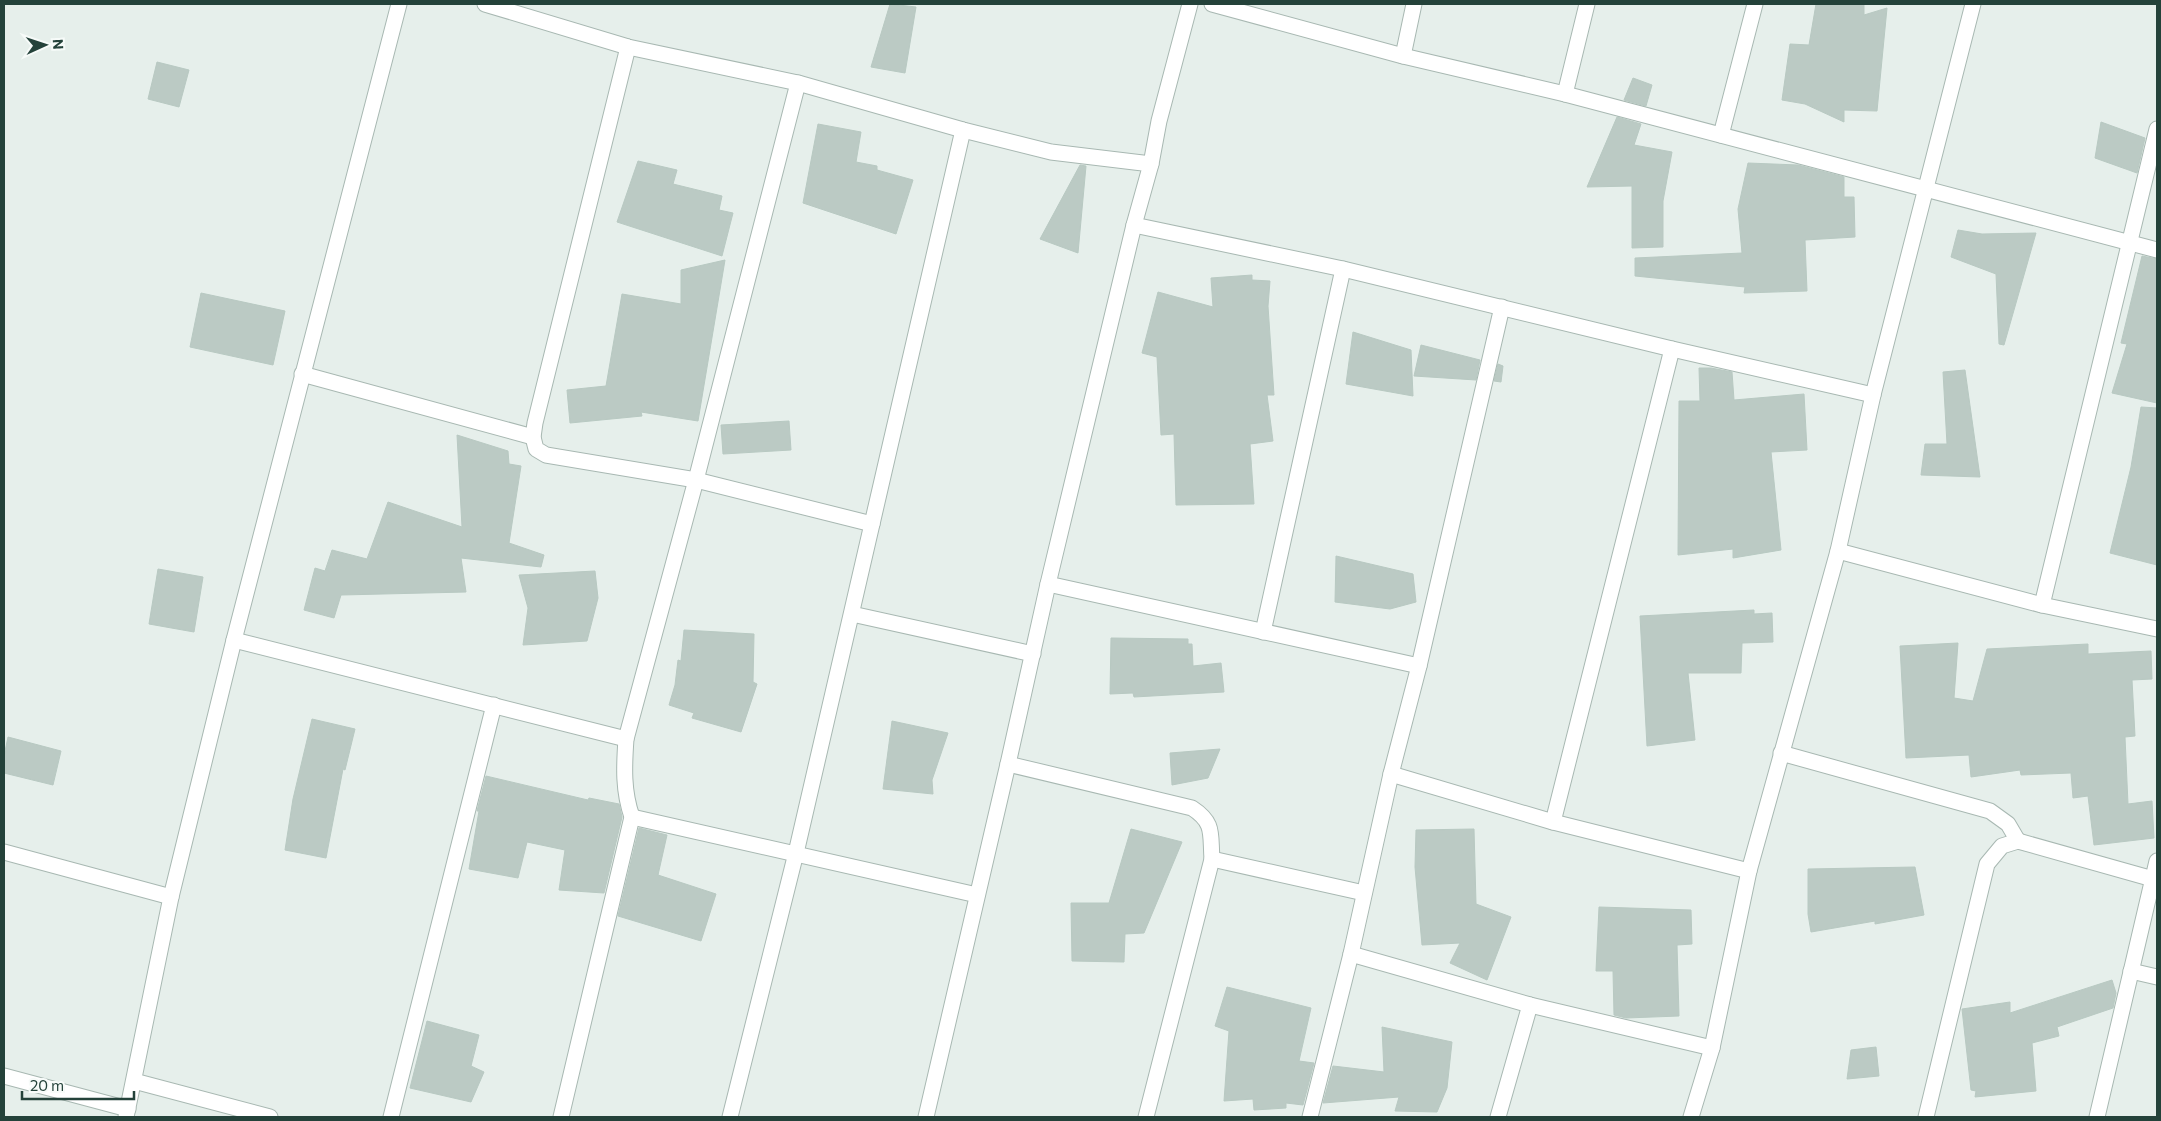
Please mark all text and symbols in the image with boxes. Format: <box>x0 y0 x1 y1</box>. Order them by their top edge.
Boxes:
north arrow <box>20 20 70 70</box>
text: N <box>50 39 67 50</box>
scale bar <box>22 1068 135 1100</box>
text: 20 m <box>30 1076 64 1094</box>

